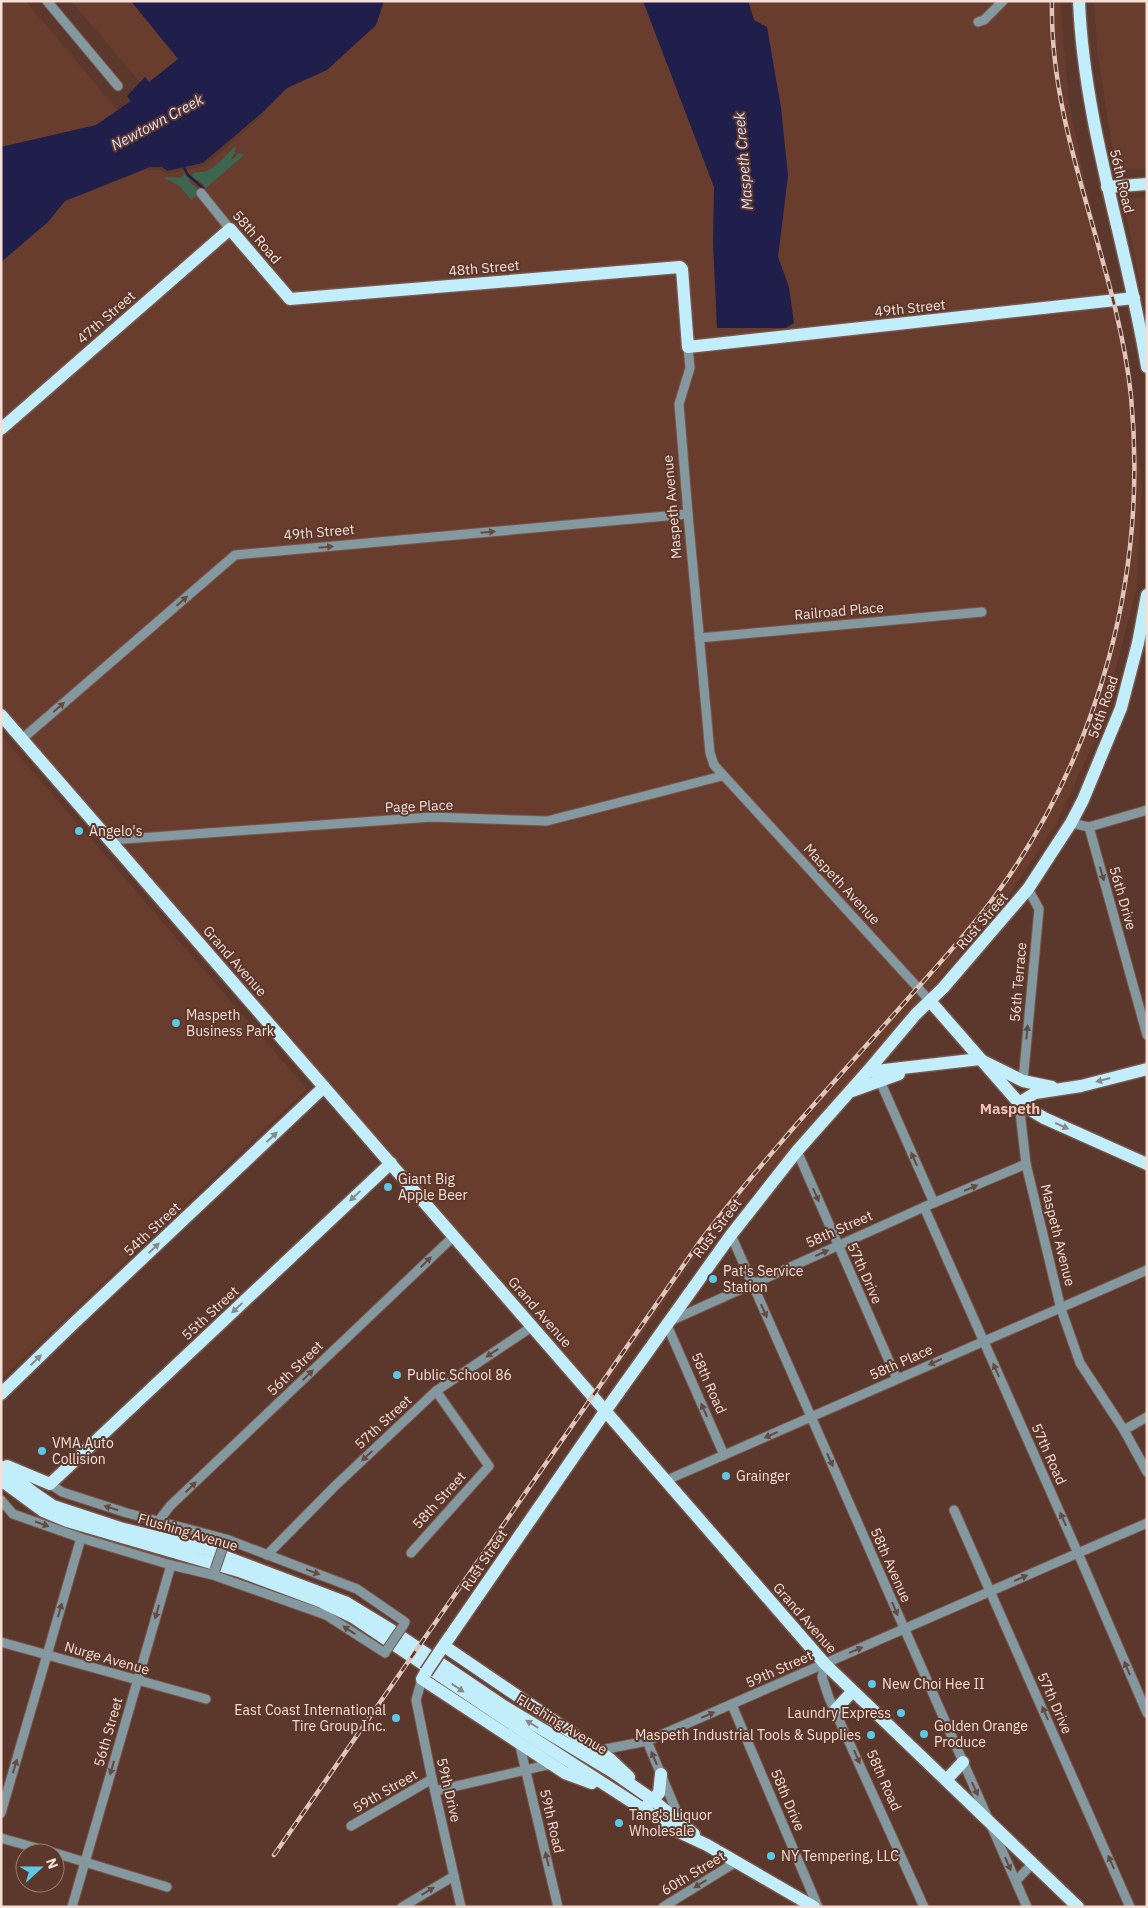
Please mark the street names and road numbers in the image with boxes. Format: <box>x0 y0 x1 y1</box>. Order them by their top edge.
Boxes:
street label: 56th Road <box>1106 147 1138 215</box>
street label: 58th Road <box>229 207 285 267</box>
street label: 48th Street <box>448 256 520 280</box>
street label: 47th Street <box>73 287 139 347</box>
street label: 49th Street <box>874 295 947 321</box>
street label: Maspeth Avenue <box>658 454 686 560</box>
street label: 49th Street <box>283 520 355 544</box>
street label: Railroad Place <box>793 598 885 624</box>
street label: 56th Road <box>1084 673 1122 741</box>
street label: Page Place <box>384 796 454 816</box>
street label: Maspeth Avenue <box>800 840 884 929</box>
street label: 56th Drive <box>1105 864 1141 932</box>
street label: Rust Street <box>952 889 1012 953</box>
street label: Grand Avenue <box>199 922 271 1000</box>
street label: 56th Terrace <box>1006 941 1030 1023</box>
street label: Maspeth Avenue <box>1037 1182 1079 1288</box>
street label: Rust Street <box>689 1194 745 1261</box>
street label: 54th Street <box>120 1198 184 1260</box>
street label: 58th Street <box>803 1206 875 1252</box>
street label: 57th Drive <box>843 1239 887 1307</box>
street label: Grand Avenue <box>504 1273 576 1351</box>
street label: 55th Street <box>178 1282 242 1344</box>
street label: 56th Street <box>263 1337 327 1399</box>
street label: 58th Place <box>867 1340 936 1384</box>
street label: 58th Road <box>688 1350 730 1416</box>
street label: 57th Street <box>351 1391 415 1453</box>
street label: 57th Road <box>1028 1421 1070 1487</box>
street label: 58th Street <box>408 1467 470 1533</box>
street label: Flushing Avenue <box>136 1509 240 1555</box>
street label: 58th Avenue <box>867 1525 916 1605</box>
street label: Rust Street <box>457 1526 511 1594</box>
street label: Grand Avenue <box>769 1579 841 1657</box>
street label: Nurge Avenue <box>62 1637 152 1679</box>
street label: 59th Street <box>743 1646 815 1692</box>
street label: 57th Drive <box>1033 1669 1077 1737</box>
street label: Flushing Avenue <box>513 1690 611 1758</box>
street label: 56th Street <box>90 1695 127 1769</box>
street label: 58th Road <box>863 1747 905 1813</box>
street label: 59th Drive <box>433 1756 465 1824</box>
street label: 59th Street <box>350 1765 420 1817</box>
street label: 58th Drive <box>767 1766 809 1834</box>
street label: 59th Road <box>536 1787 568 1855</box>
street label: 60th Street <box>658 1847 728 1899</box>

